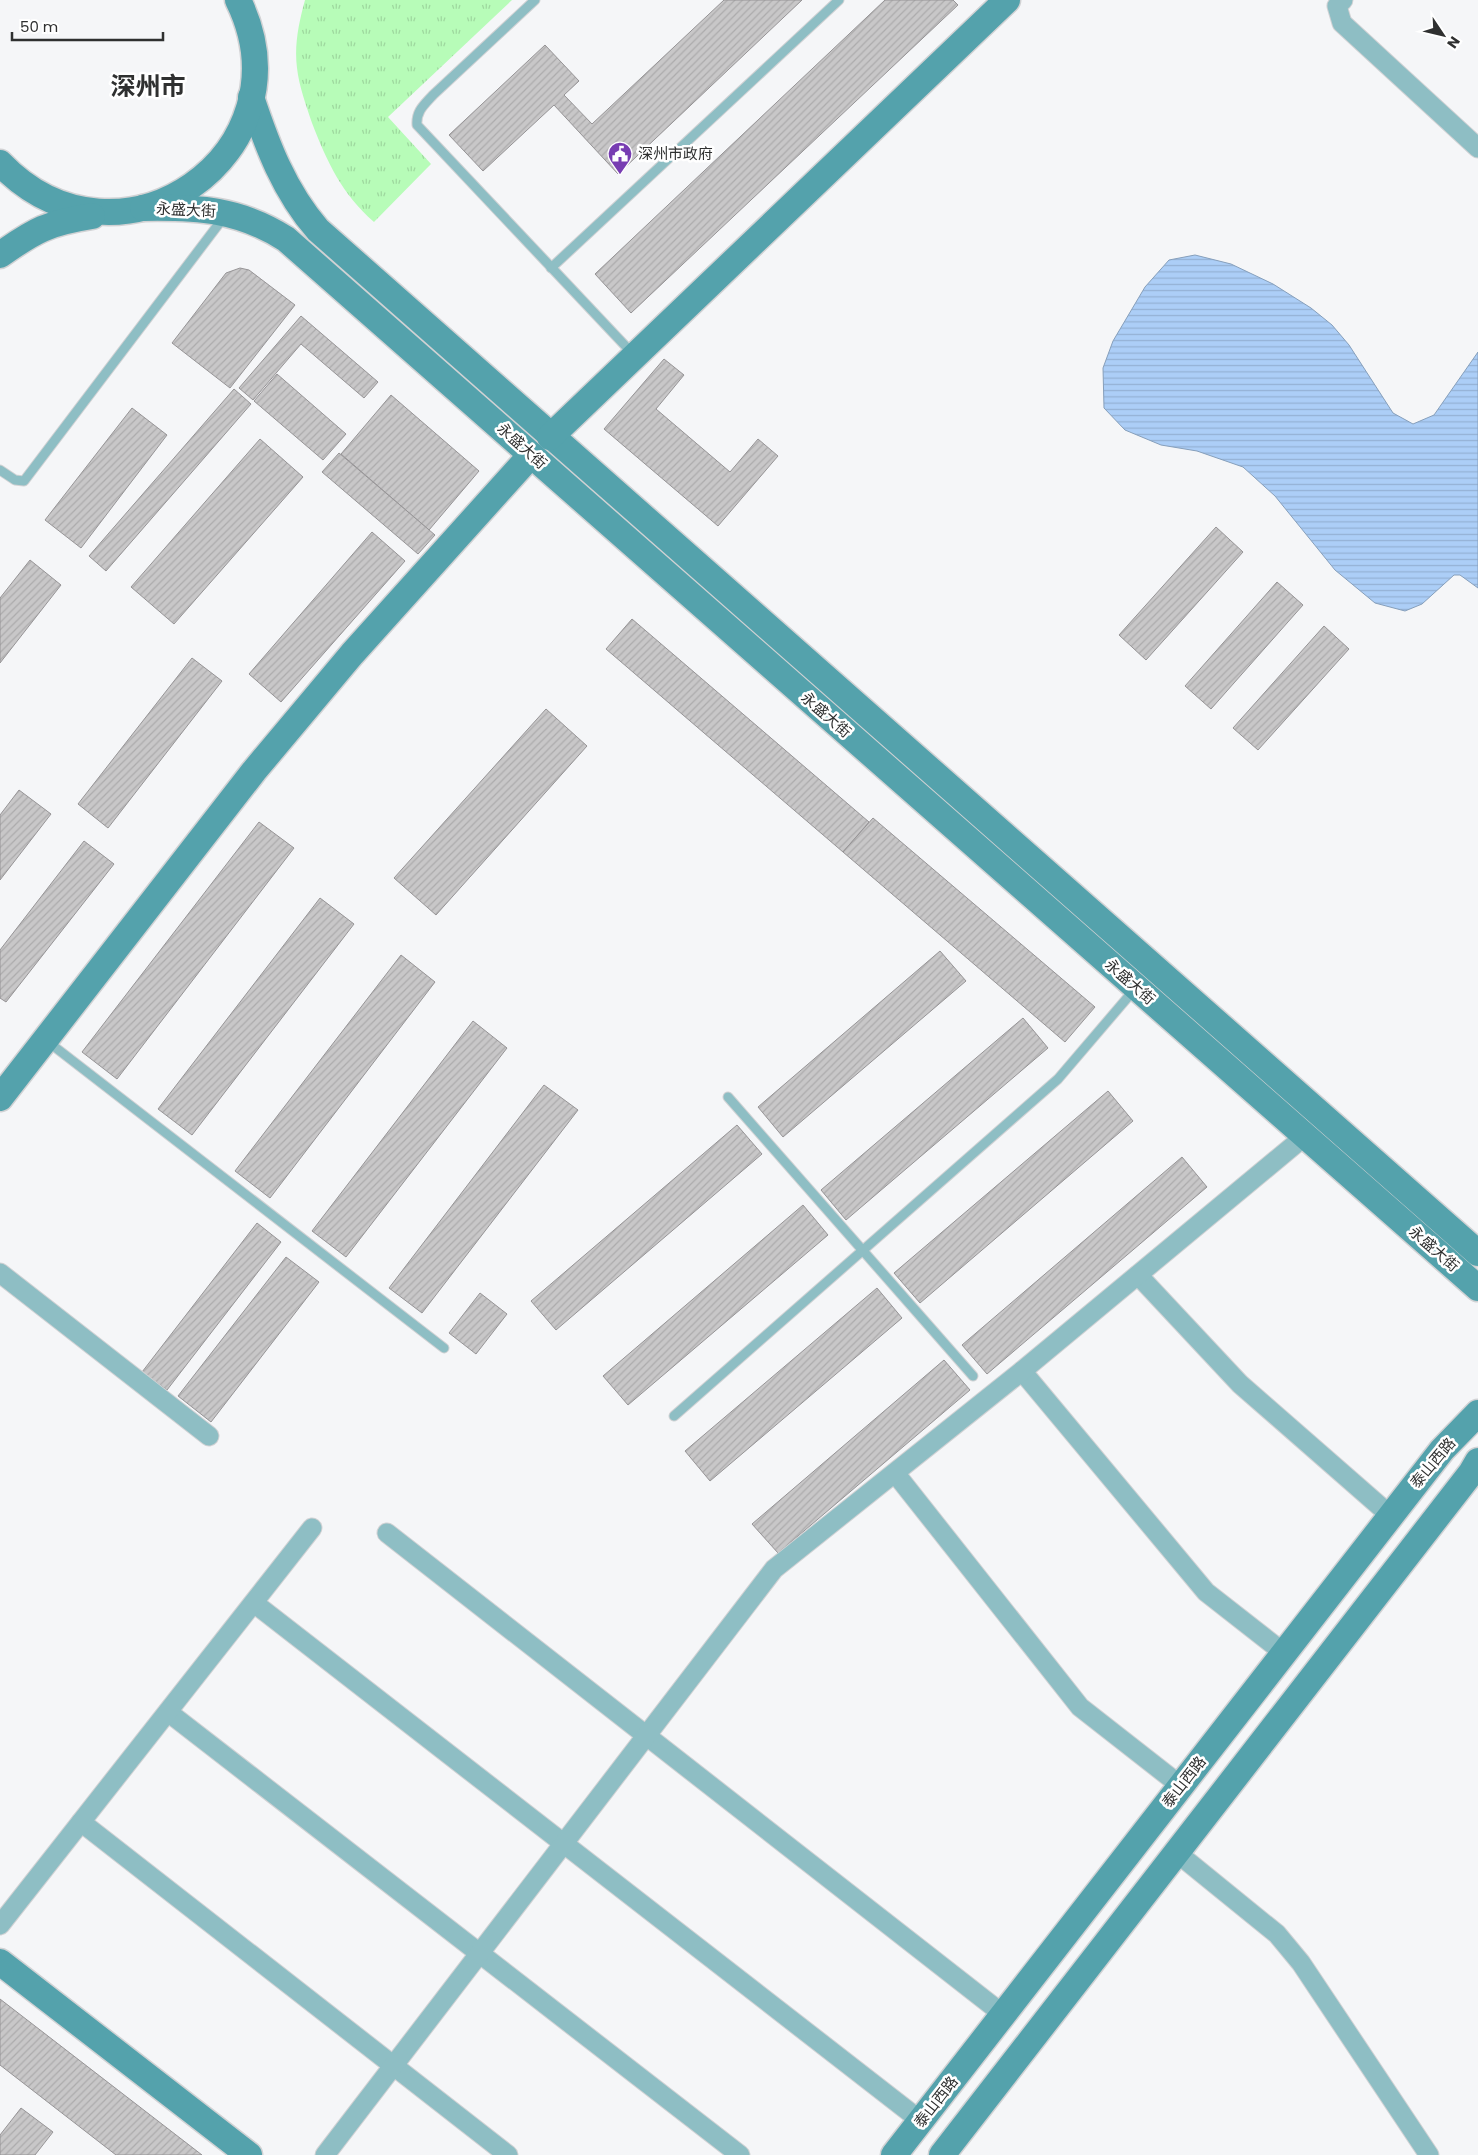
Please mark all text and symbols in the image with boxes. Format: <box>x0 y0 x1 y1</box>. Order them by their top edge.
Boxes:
scale bar <box>12 10 164 42</box>
north arrow <box>1418 10 1468 60</box>
text: 50 m <box>20 16 58 37</box>
text: N <box>1442 32 1465 53</box>
district label: 深州市 <box>110 69 186 104</box>
public building icon: 深州市政府 <box>607 141 633 175</box>
place label: 深州市政府 <box>638 143 713 164</box>
street label: 永盛大街 <box>156 197 217 222</box>
street label: 永盛大街 <box>493 418 552 474</box>
street label: 永盛大街 <box>797 687 856 742</box>
street label: 永盛大街 <box>1101 954 1160 1009</box>
street label: 永盛大街 <box>1405 1221 1464 1276</box>
street label: 泰山西路 <box>1405 1433 1460 1492</box>
street label: 泰山西路 <box>1157 1752 1210 1812</box>
street label: 泰山西路 <box>909 2072 962 2132</box>

